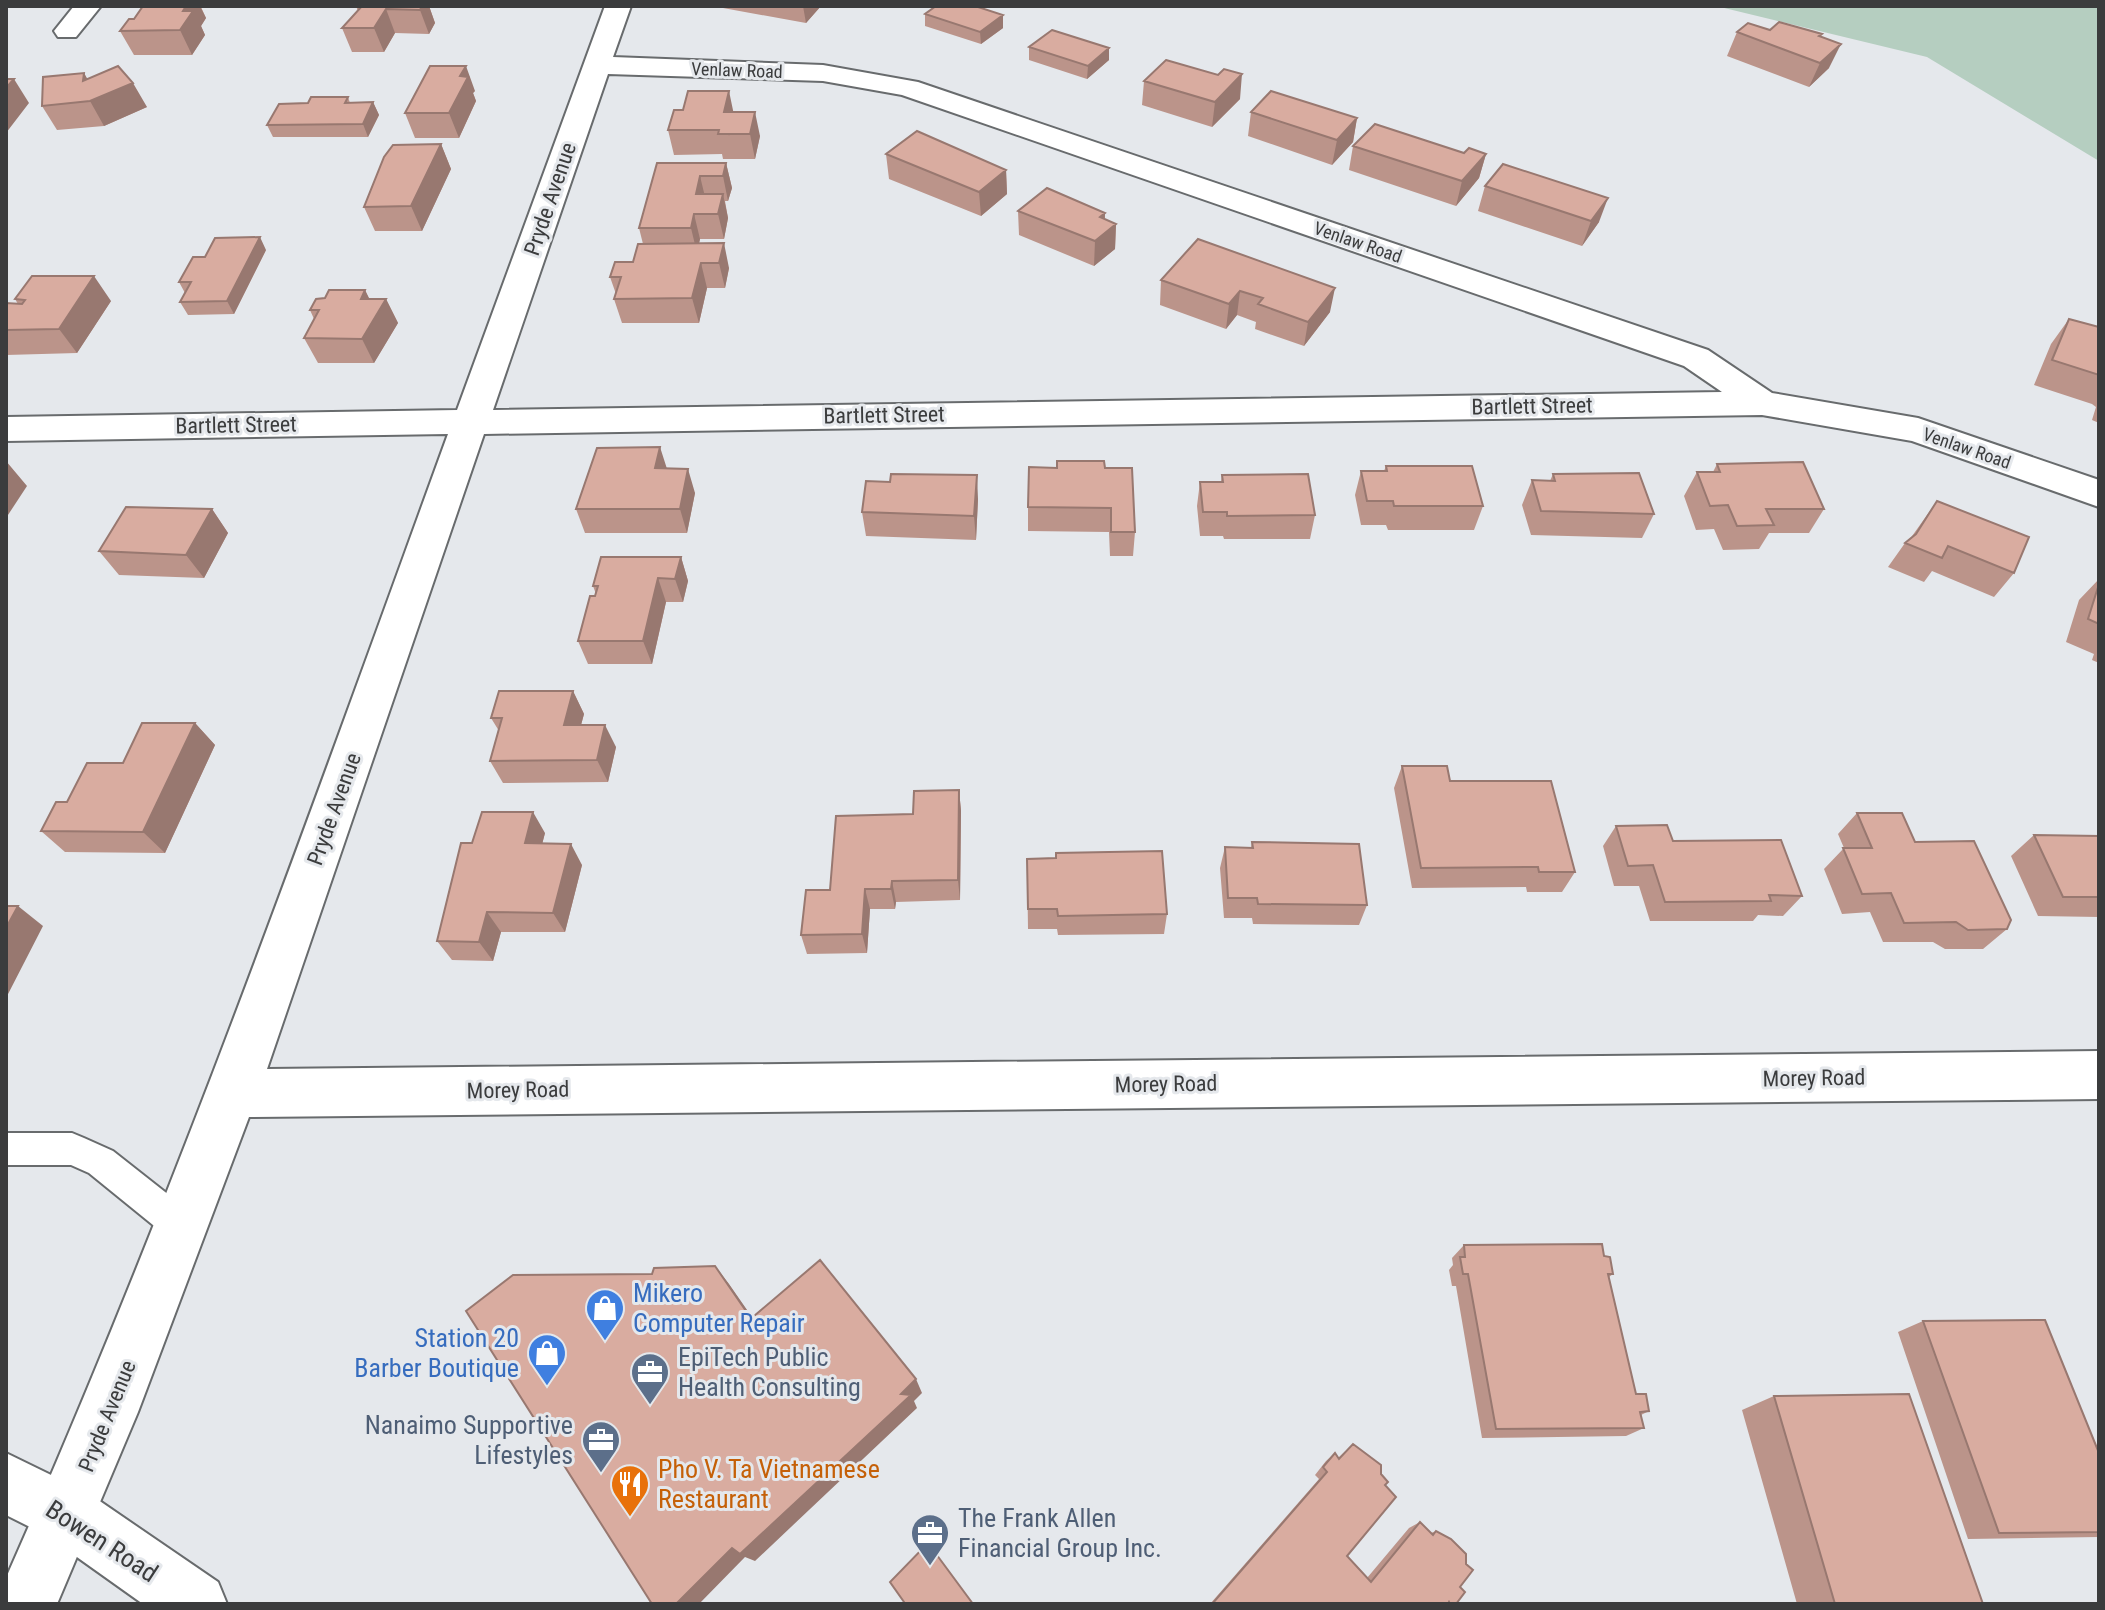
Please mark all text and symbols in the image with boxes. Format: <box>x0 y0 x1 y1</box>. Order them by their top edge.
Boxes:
street label: Venlaw Road <box>691 58 783 82</box>
street label: Pryde Avenue <box>519 139 581 259</box>
street label: Venlaw Road <box>1311 217 1405 267</box>
street label: Bartlett Street <box>1471 392 1593 420</box>
street label: Bartlett Street <box>823 401 945 429</box>
street label: Bartlett Street <box>175 411 297 439</box>
street label: Venlaw Road <box>1920 423 2014 473</box>
street label: Pryde Avenue <box>302 749 366 869</box>
street label: Morey Road <box>1762 1065 1866 1091</box>
street label: Morey Road <box>1114 1071 1218 1097</box>
street label: Morey Road <box>466 1077 570 1103</box>
place label: Mikero Computer Repair <box>633 1278 805 1338</box>
shop icon: Mikero Computer Repair <box>584 1287 626 1342</box>
place label: Station 20 Barber Boutique <box>354 1323 519 1383</box>
shop icon: Station 20 Barber Boutique <box>526 1332 568 1387</box>
place label: EpiTech Public Health Consulting <box>678 1342 861 1402</box>
office icon: EpiTech Public Health Consulting <box>629 1351 671 1406</box>
street label: Pryde Avenue <box>73 1357 141 1475</box>
place label: Nanaimo Supportive Lifestyles <box>365 1410 573 1470</box>
office icon: Nanaimo Supportive Lifestyles <box>580 1419 622 1474</box>
place label: Pho V. Ta Vietnamese Restaurant <box>658 1454 880 1514</box>
restaurant icon: Pho V. Ta Vietnamese Restaurant <box>609 1463 651 1518</box>
street label: Bowen Road <box>41 1494 163 1588</box>
place label: The Frank Allen Financial Group Inc. <box>958 1503 1162 1563</box>
office icon: The Frank Allen Financial Group Inc. <box>909 1512 951 1567</box>

